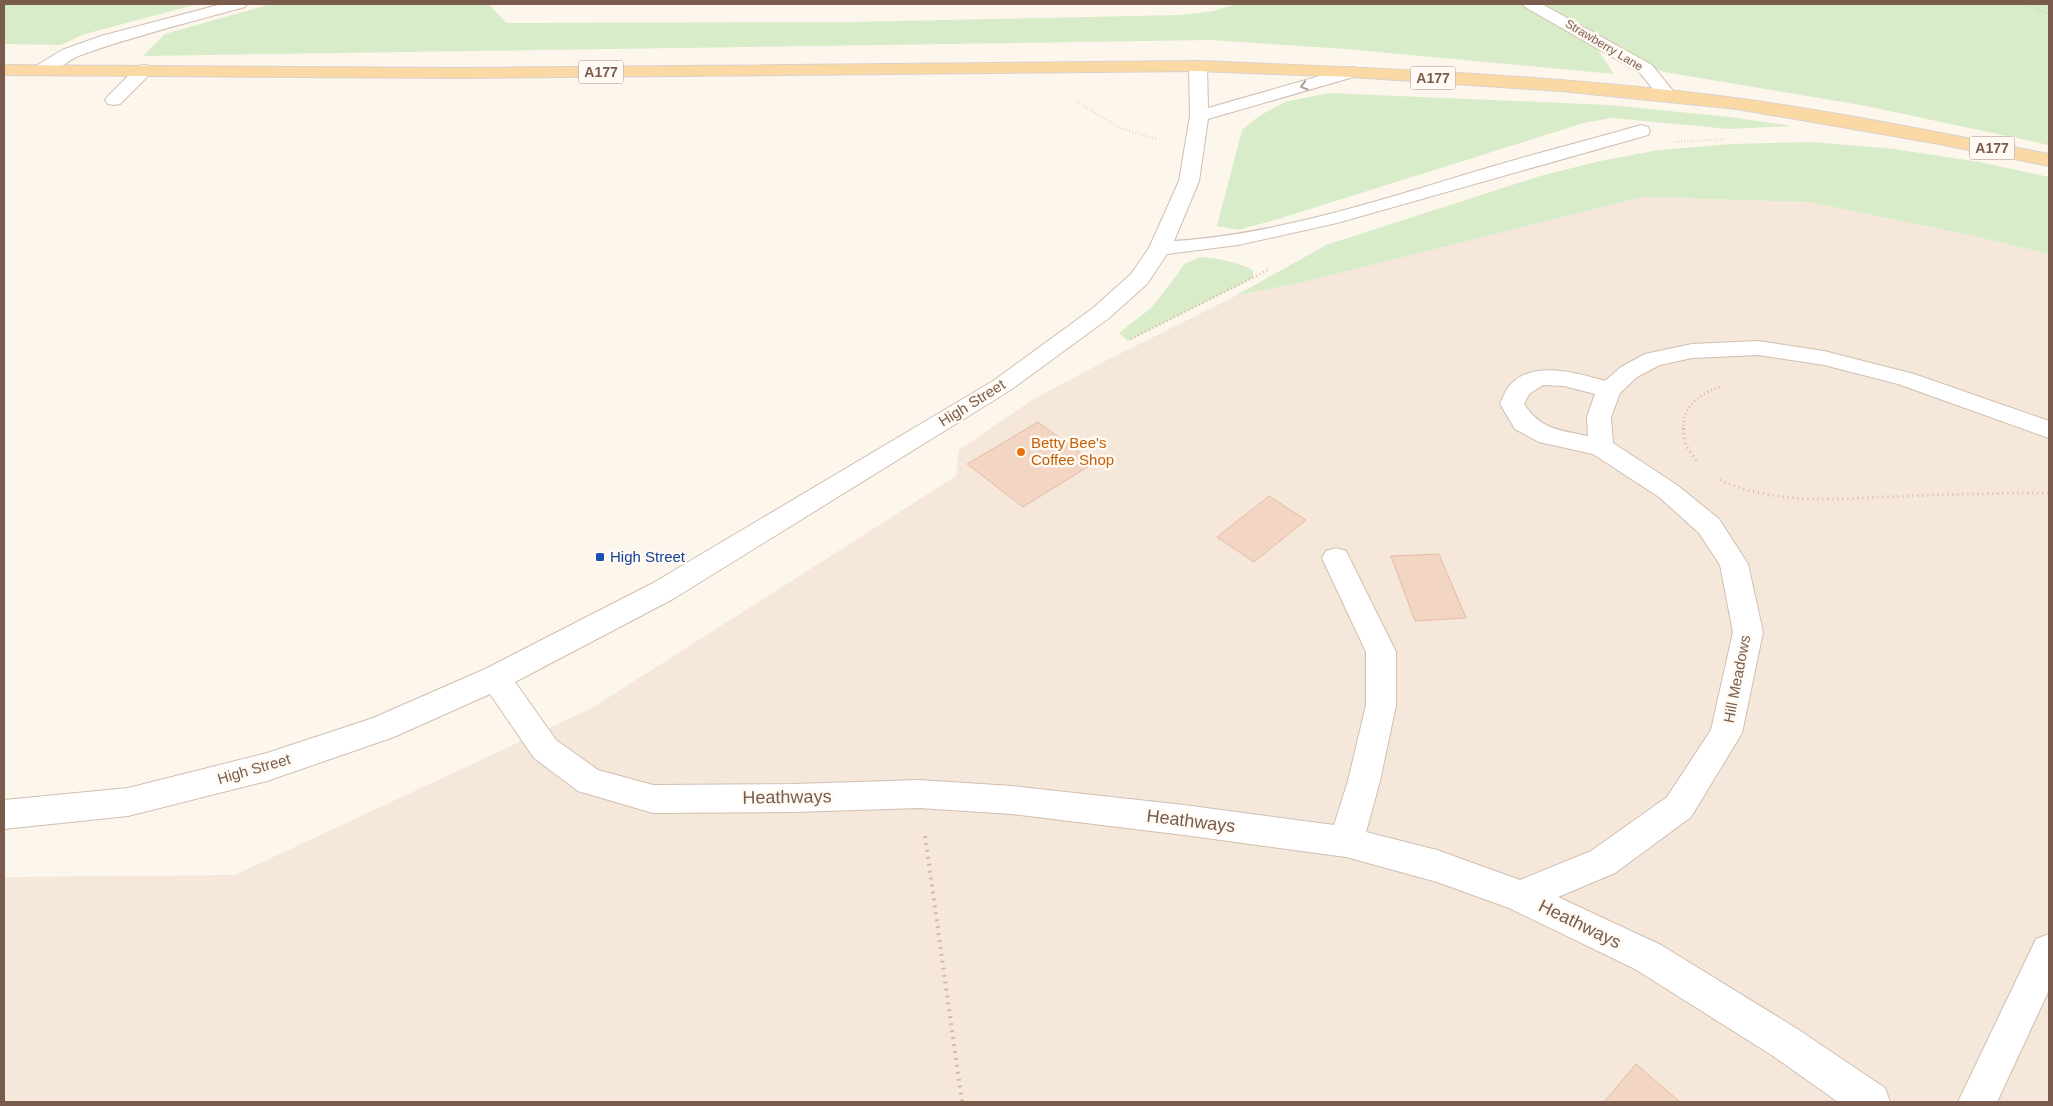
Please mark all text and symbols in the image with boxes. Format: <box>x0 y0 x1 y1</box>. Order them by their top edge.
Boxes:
street label: Strawberry Lane <box>1563 16 1646 74</box>
road number: A177 <box>578 61 624 84</box>
road number: A177 <box>1410 66 1456 90</box>
one-way arrow <box>1301 80 1309 90</box>
road number: A177 <box>1970 136 2014 160</box>
street label: High Street <box>935 375 1009 430</box>
place label: Betty Bee's Coffee Shop <box>1031 434 1114 468</box>
marker: Betty Bee's Coffee Shop <box>1015 446 1027 458</box>
place label: High Street <box>610 548 686 565</box>
marker: High Street <box>594 551 606 563</box>
street label: Hill Meadows <box>1720 634 1753 724</box>
street label: High Street <box>215 750 293 787</box>
street label: Heathways <box>742 786 832 808</box>
street label: Heathways <box>1146 806 1236 836</box>
street label: Heathways <box>1536 895 1624 953</box>

